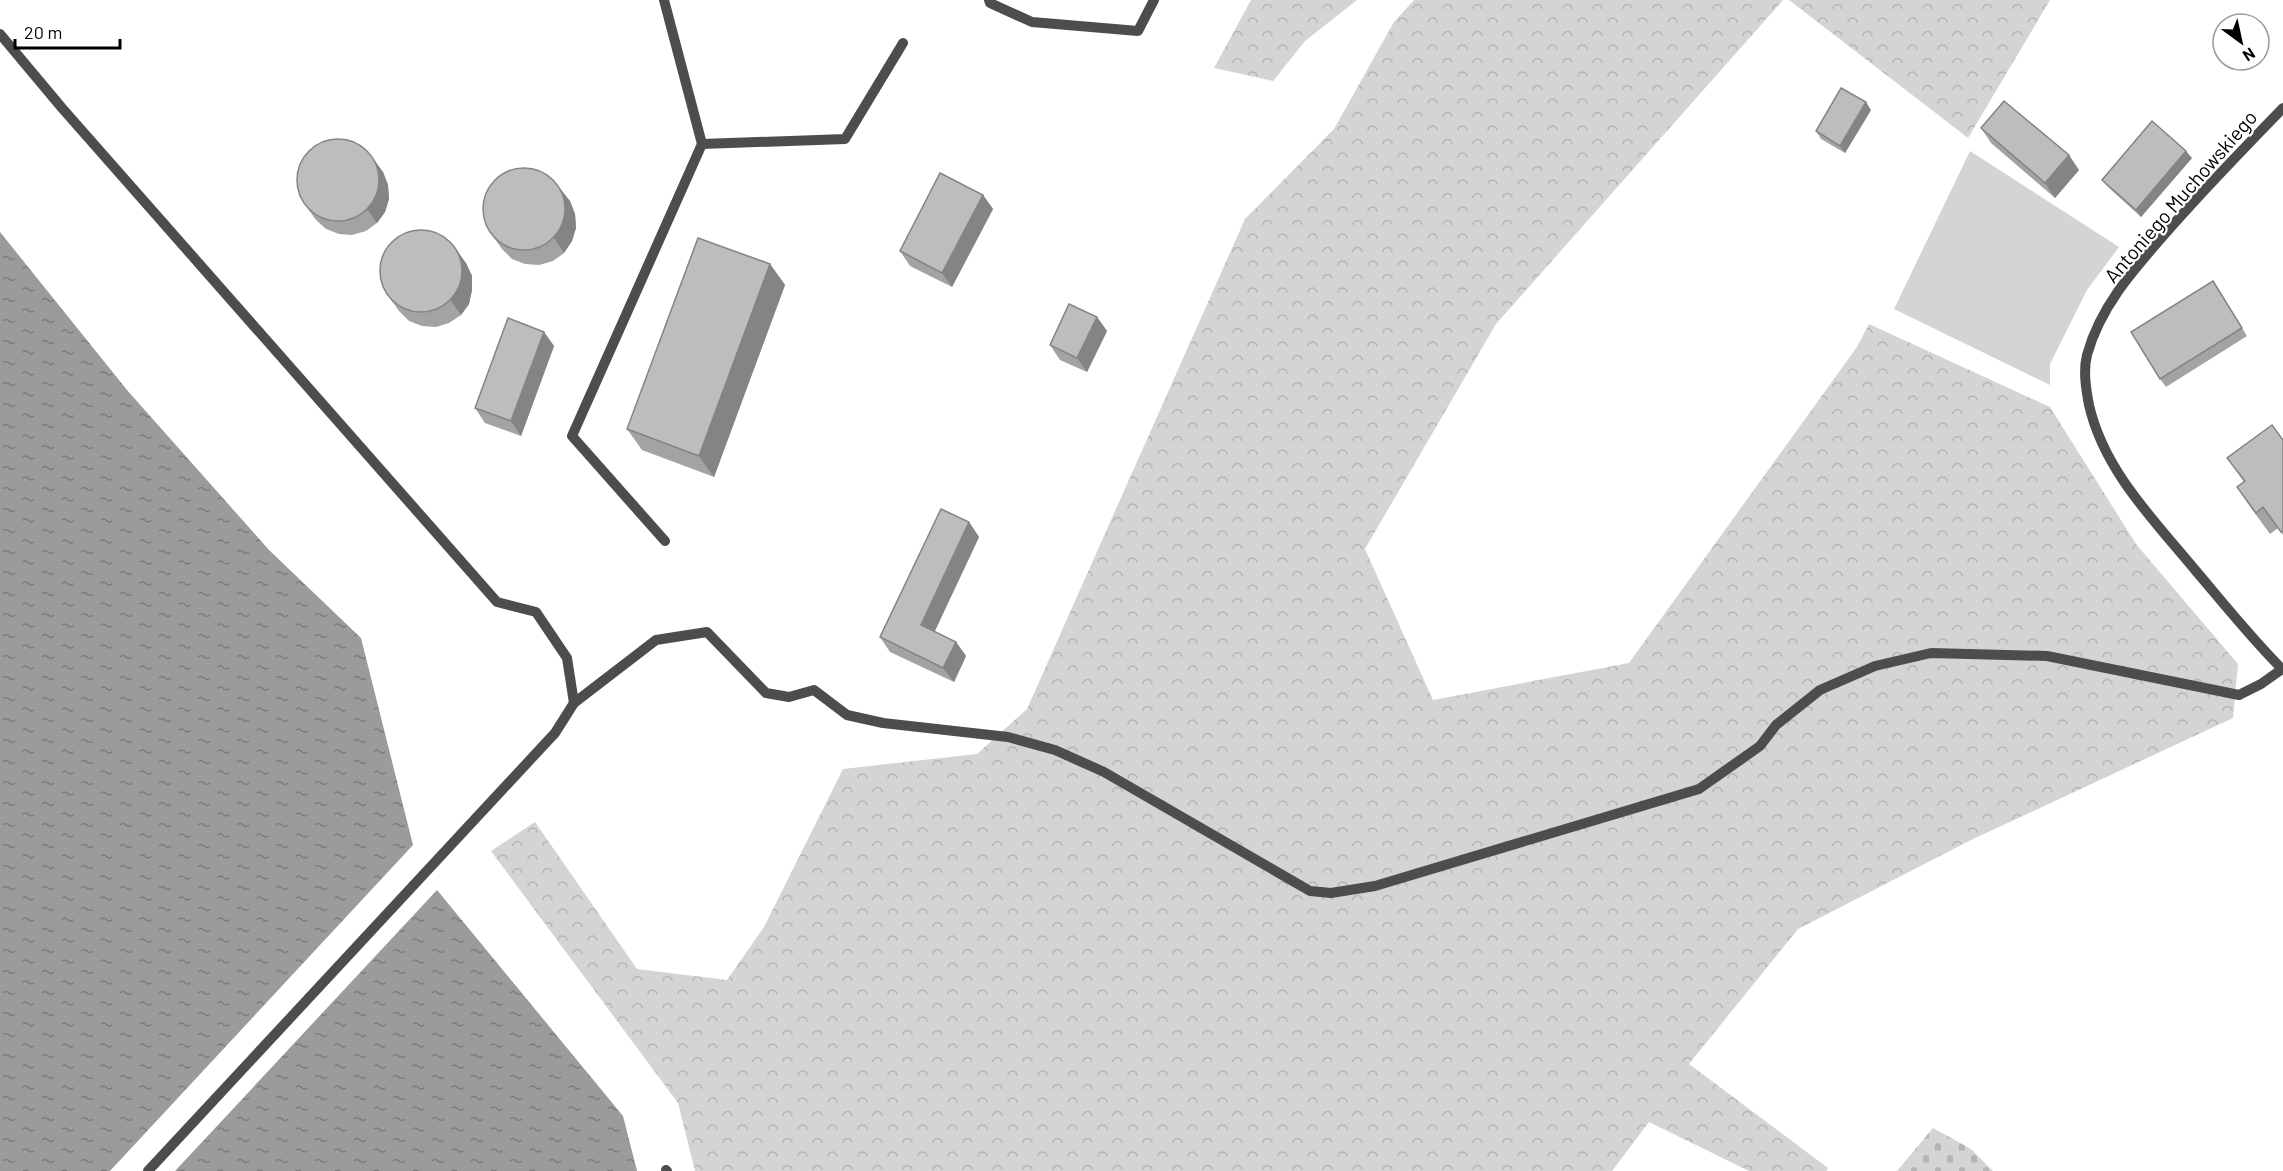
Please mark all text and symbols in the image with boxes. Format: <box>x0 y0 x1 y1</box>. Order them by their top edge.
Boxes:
scale bar <box>15 12 120 50</box>
north arrow <box>2211 12 2271 72</box>
text: 20 m <box>24 21 62 43</box>
text: N <box>2240 44 2259 66</box>
street label: Antoniego Muchowskiego <box>2099 105 2261 287</box>

